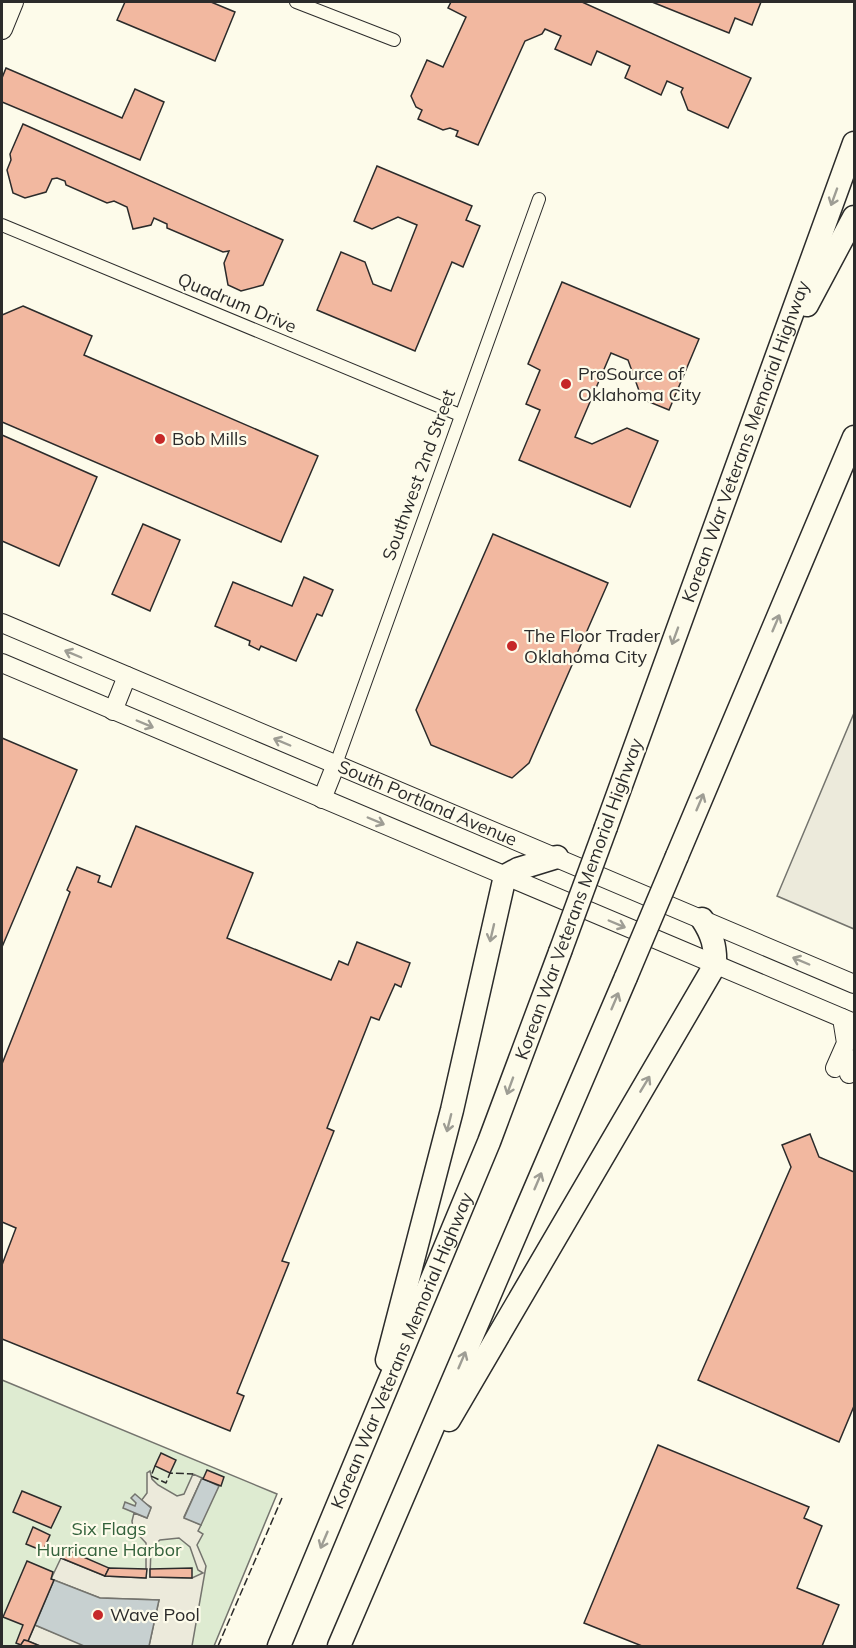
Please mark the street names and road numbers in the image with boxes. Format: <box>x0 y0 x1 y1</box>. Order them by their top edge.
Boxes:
street label: Quadrum Drive <box>174 267 300 338</box>
street label: Korean War Veterans Memorial Highway <box>676 277 814 606</box>
street label: Southwest 2nd Street <box>377 386 460 564</box>
street label: Korean War Veterans Memorial Highway <box>509 734 648 1063</box>
street label: South Portland Avenue <box>335 755 521 851</box>
street label: Korean War Veterans Memorial Highway <box>325 1188 478 1512</box>

